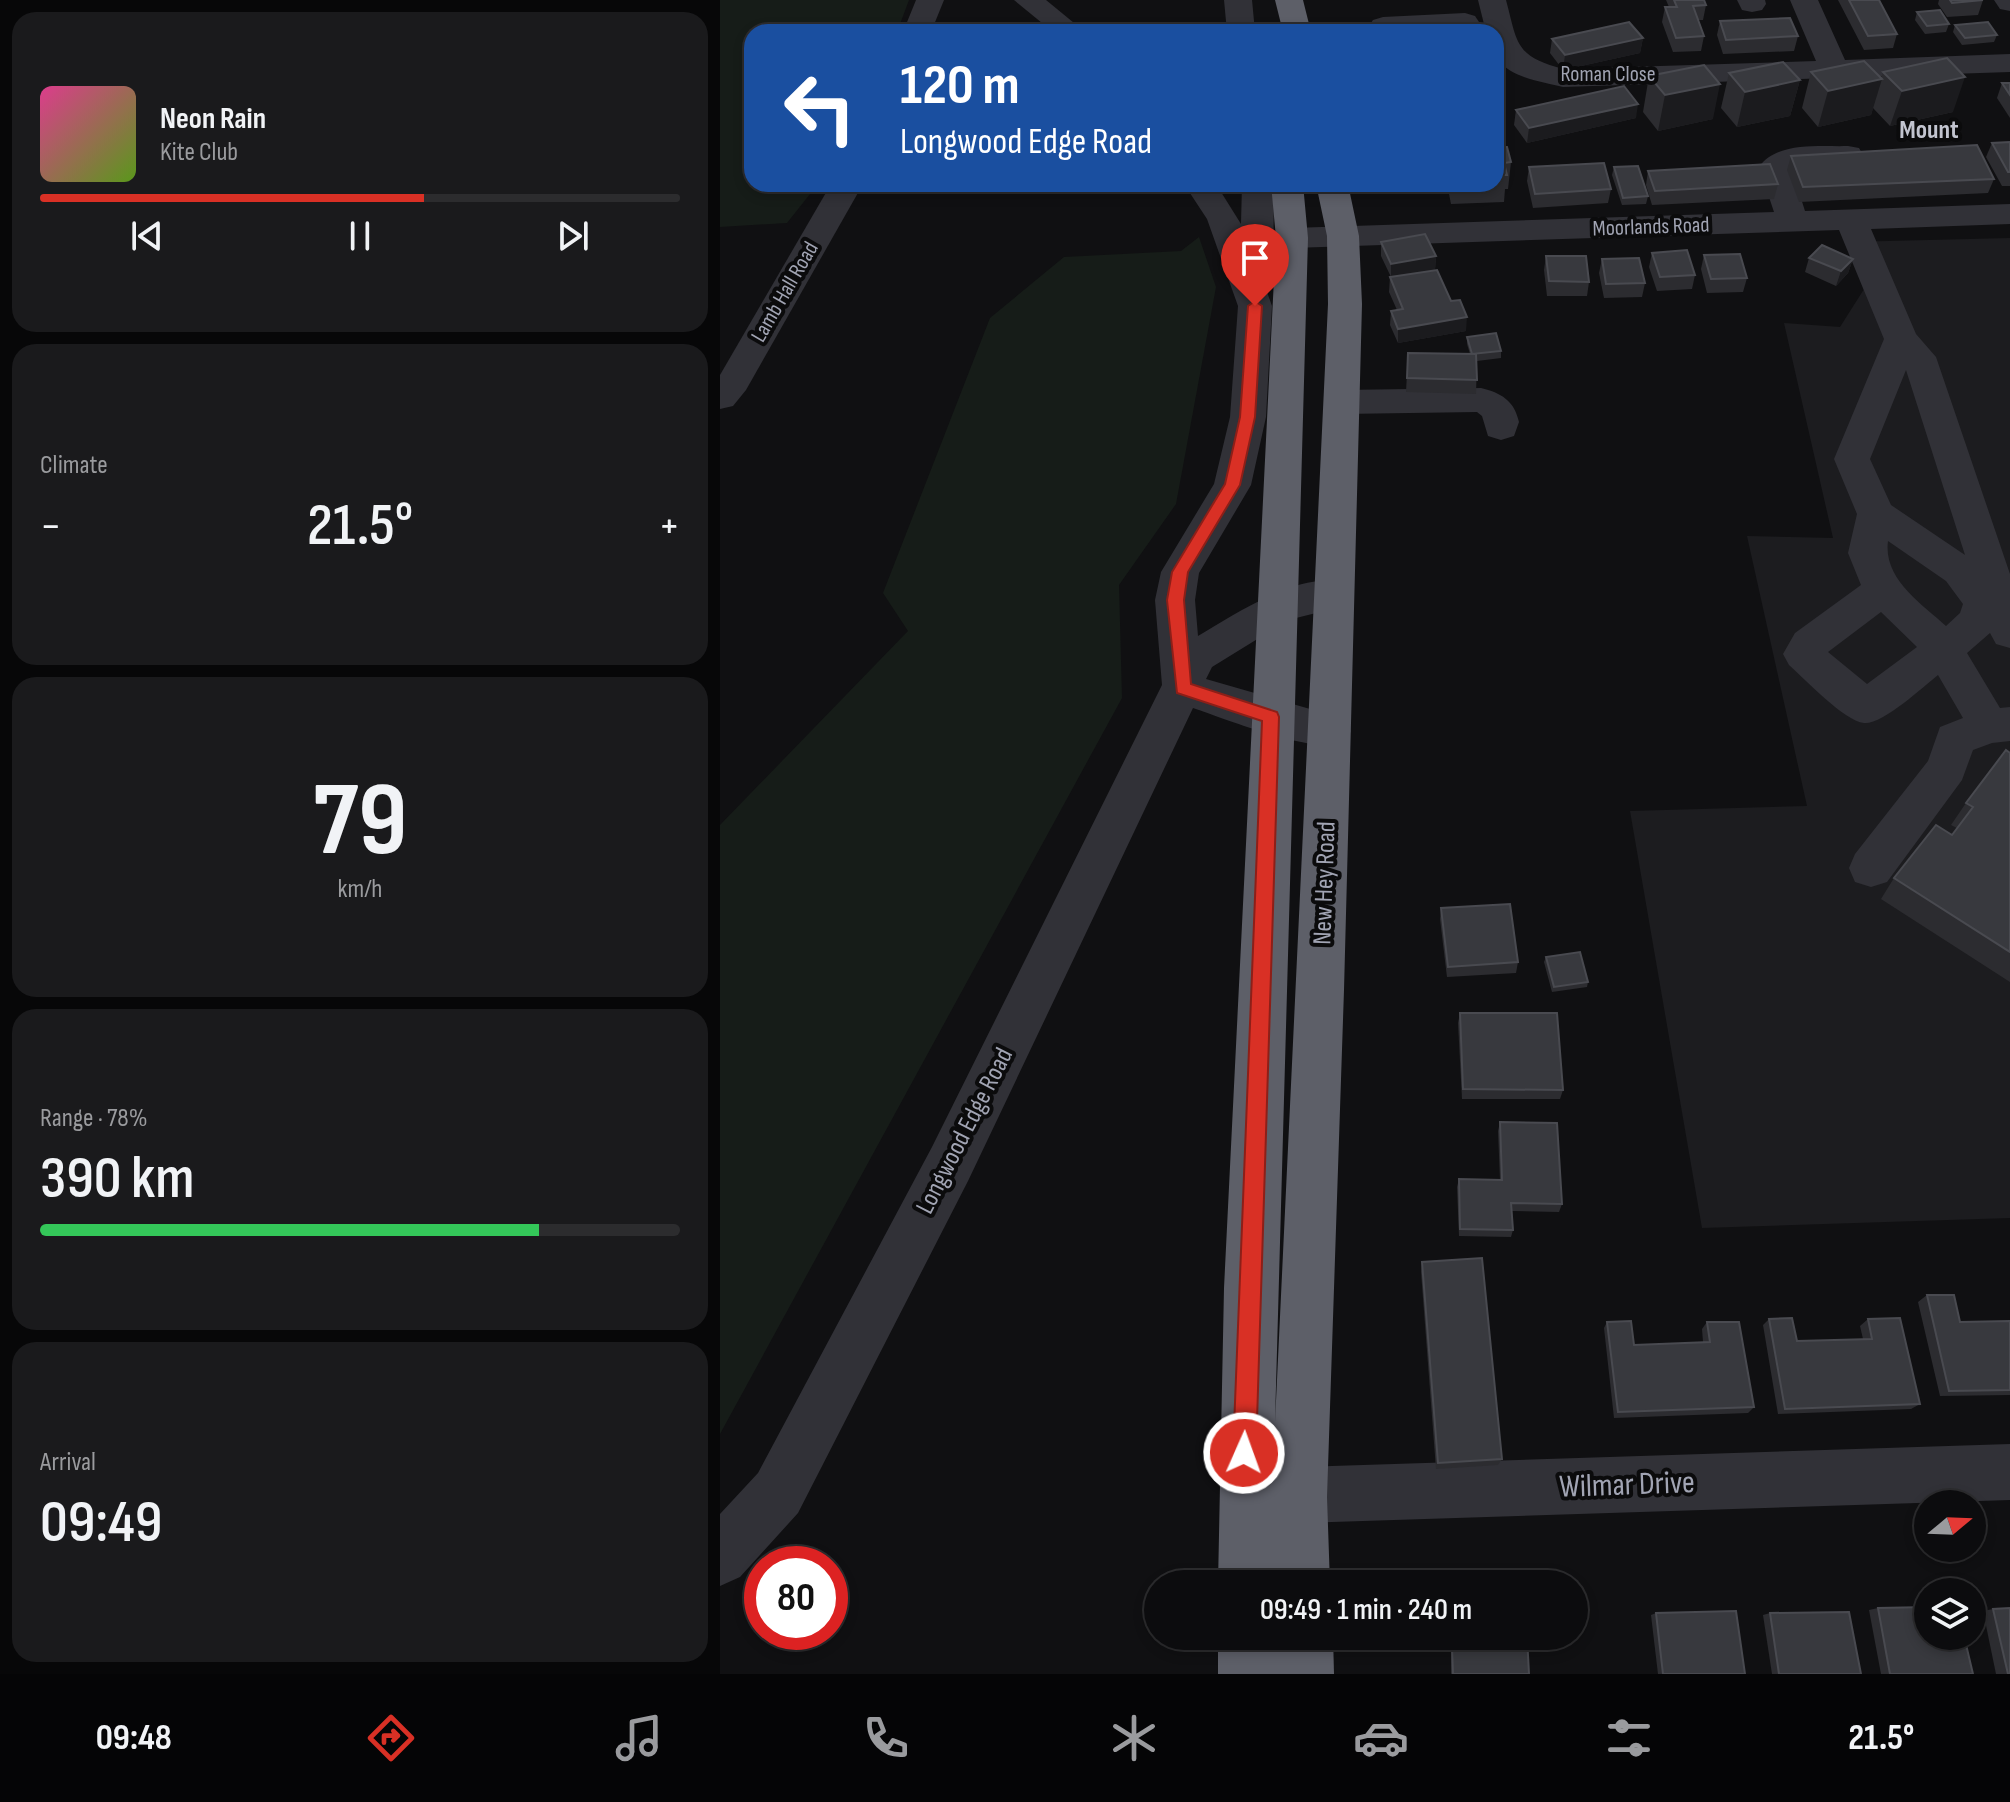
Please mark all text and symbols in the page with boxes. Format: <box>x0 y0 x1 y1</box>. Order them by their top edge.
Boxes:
text: 120 m <box>900 53 1020 120</box>
icon: left <box>768 56 872 160</box>
street label: Roman Close <box>1560 61 1656 88</box>
text: Neon Rain <box>160 101 266 137</box>
district label: Mount <box>1899 115 1959 146</box>
text: Longwood Edge Road <box>900 121 1152 164</box>
text: Kite Club <box>160 137 238 168</box>
street label: Moorlands Road <box>1592 211 1710 243</box>
icon: previous <box>125 214 169 258</box>
icon: pause <box>338 214 382 258</box>
icon: next <box>551 214 595 258</box>
pin <box>1221 224 1289 306</box>
icon: arrive <box>1233 236 1277 280</box>
street label: Lamb Hall Road <box>745 237 825 347</box>
text: Climate <box>40 450 108 481</box>
text: 21.5° <box>307 490 413 562</box>
text: − <box>40 500 62 553</box>
text: + <box>658 500 680 553</box>
text: 79 <box>313 759 407 884</box>
street label: New Hey Road <box>1307 821 1343 945</box>
text: km/h <box>338 874 382 905</box>
street label: Longwood Edge Road <box>910 1043 1020 1219</box>
text: Range · 78% <box>40 1103 147 1134</box>
text: 390 km <box>40 1143 195 1215</box>
position arrow <box>1202 1411 1286 1495</box>
text: Arrival <box>40 1447 96 1478</box>
street label: Wilmar Drive <box>1558 1463 1696 1507</box>
text: 09:49 <box>40 1487 163 1559</box>
north arrow <box>1914 1490 1986 1562</box>
map controls <box>1914 1490 1986 1650</box>
speed limit sign: 80 <box>744 1546 848 1650</box>
button: layers <box>1914 1578 1986 1650</box>
text: 09:49 · 1 min · 240 m <box>1260 1592 1472 1628</box>
icon: directions <box>363 1710 419 1766</box>
icon: music <box>611 1710 667 1766</box>
icon: phone <box>858 1710 914 1766</box>
icon: climate <box>1106 1710 1162 1766</box>
icon: car <box>1353 1710 1409 1766</box>
icon: filters <box>1601 1710 1657 1766</box>
text: 09:48 <box>96 1717 172 1760</box>
text: 21.5° <box>1848 1717 1914 1760</box>

